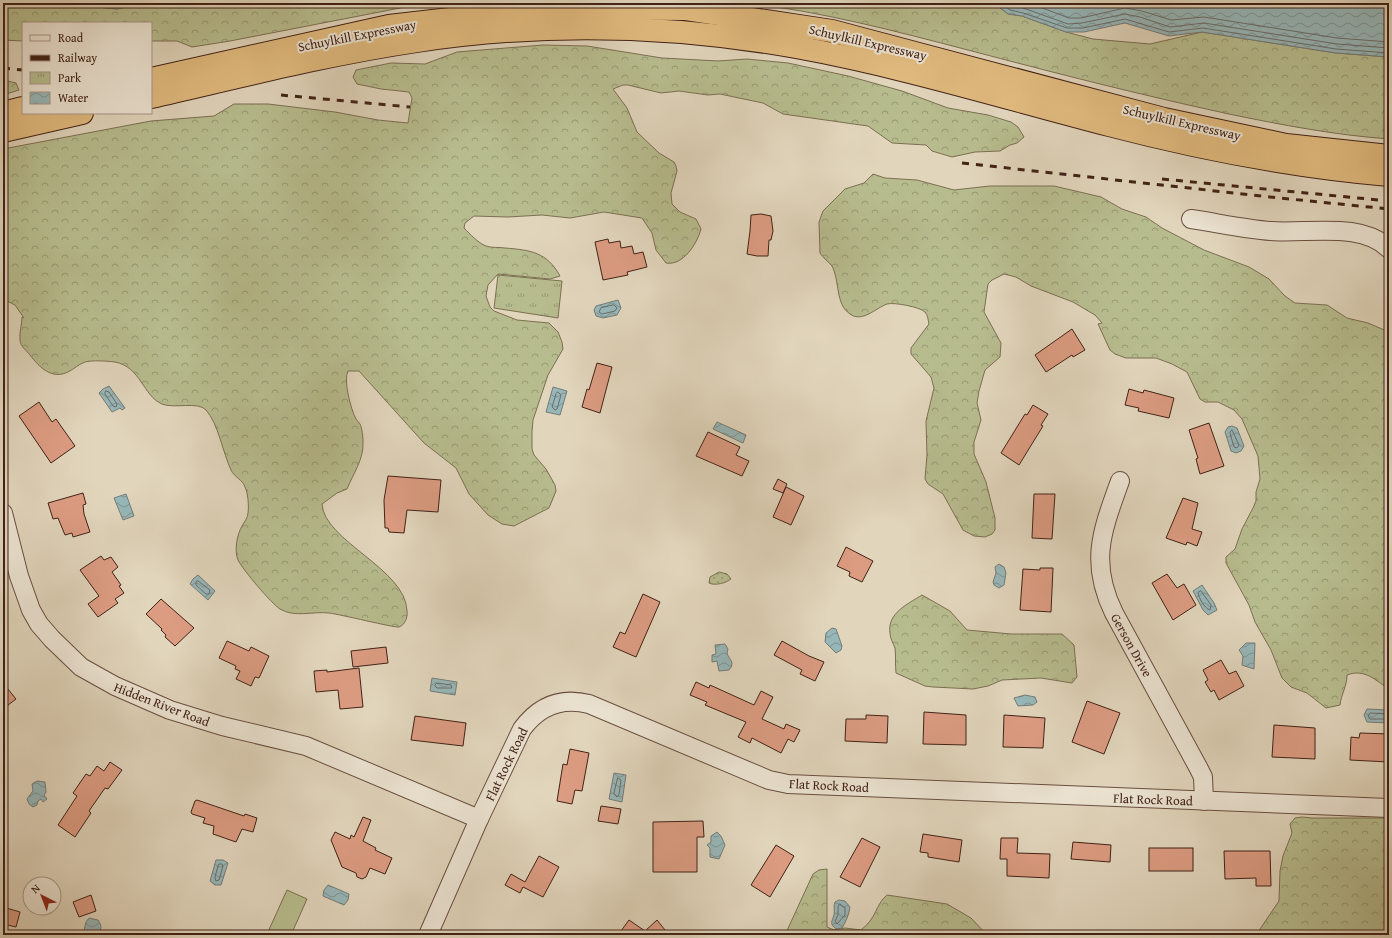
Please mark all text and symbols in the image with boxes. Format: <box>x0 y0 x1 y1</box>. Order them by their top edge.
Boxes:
street label: Schuylkill Expressway <box>296 15 418 56</box>
street label: Schuylkill Expressway <box>807 20 929 65</box>
legend <box>22 22 152 114</box>
text: Road <box>58 29 84 46</box>
text: Railway <box>58 49 97 66</box>
text: Park <box>58 69 82 86</box>
text: Water <box>58 89 88 106</box>
street label: Schuylkill Expressway <box>1121 100 1243 145</box>
street label: Gerson Drive <box>1106 610 1157 681</box>
street label: Hidden River Road <box>111 677 213 731</box>
street label: Flat Rock Road <box>480 724 533 804</box>
street label: Flat Rock Road <box>789 774 869 797</box>
street label: Flat Rock Road <box>1113 789 1193 810</box>
north arrow <box>22 876 62 916</box>
text: N <box>27 880 44 897</box>

